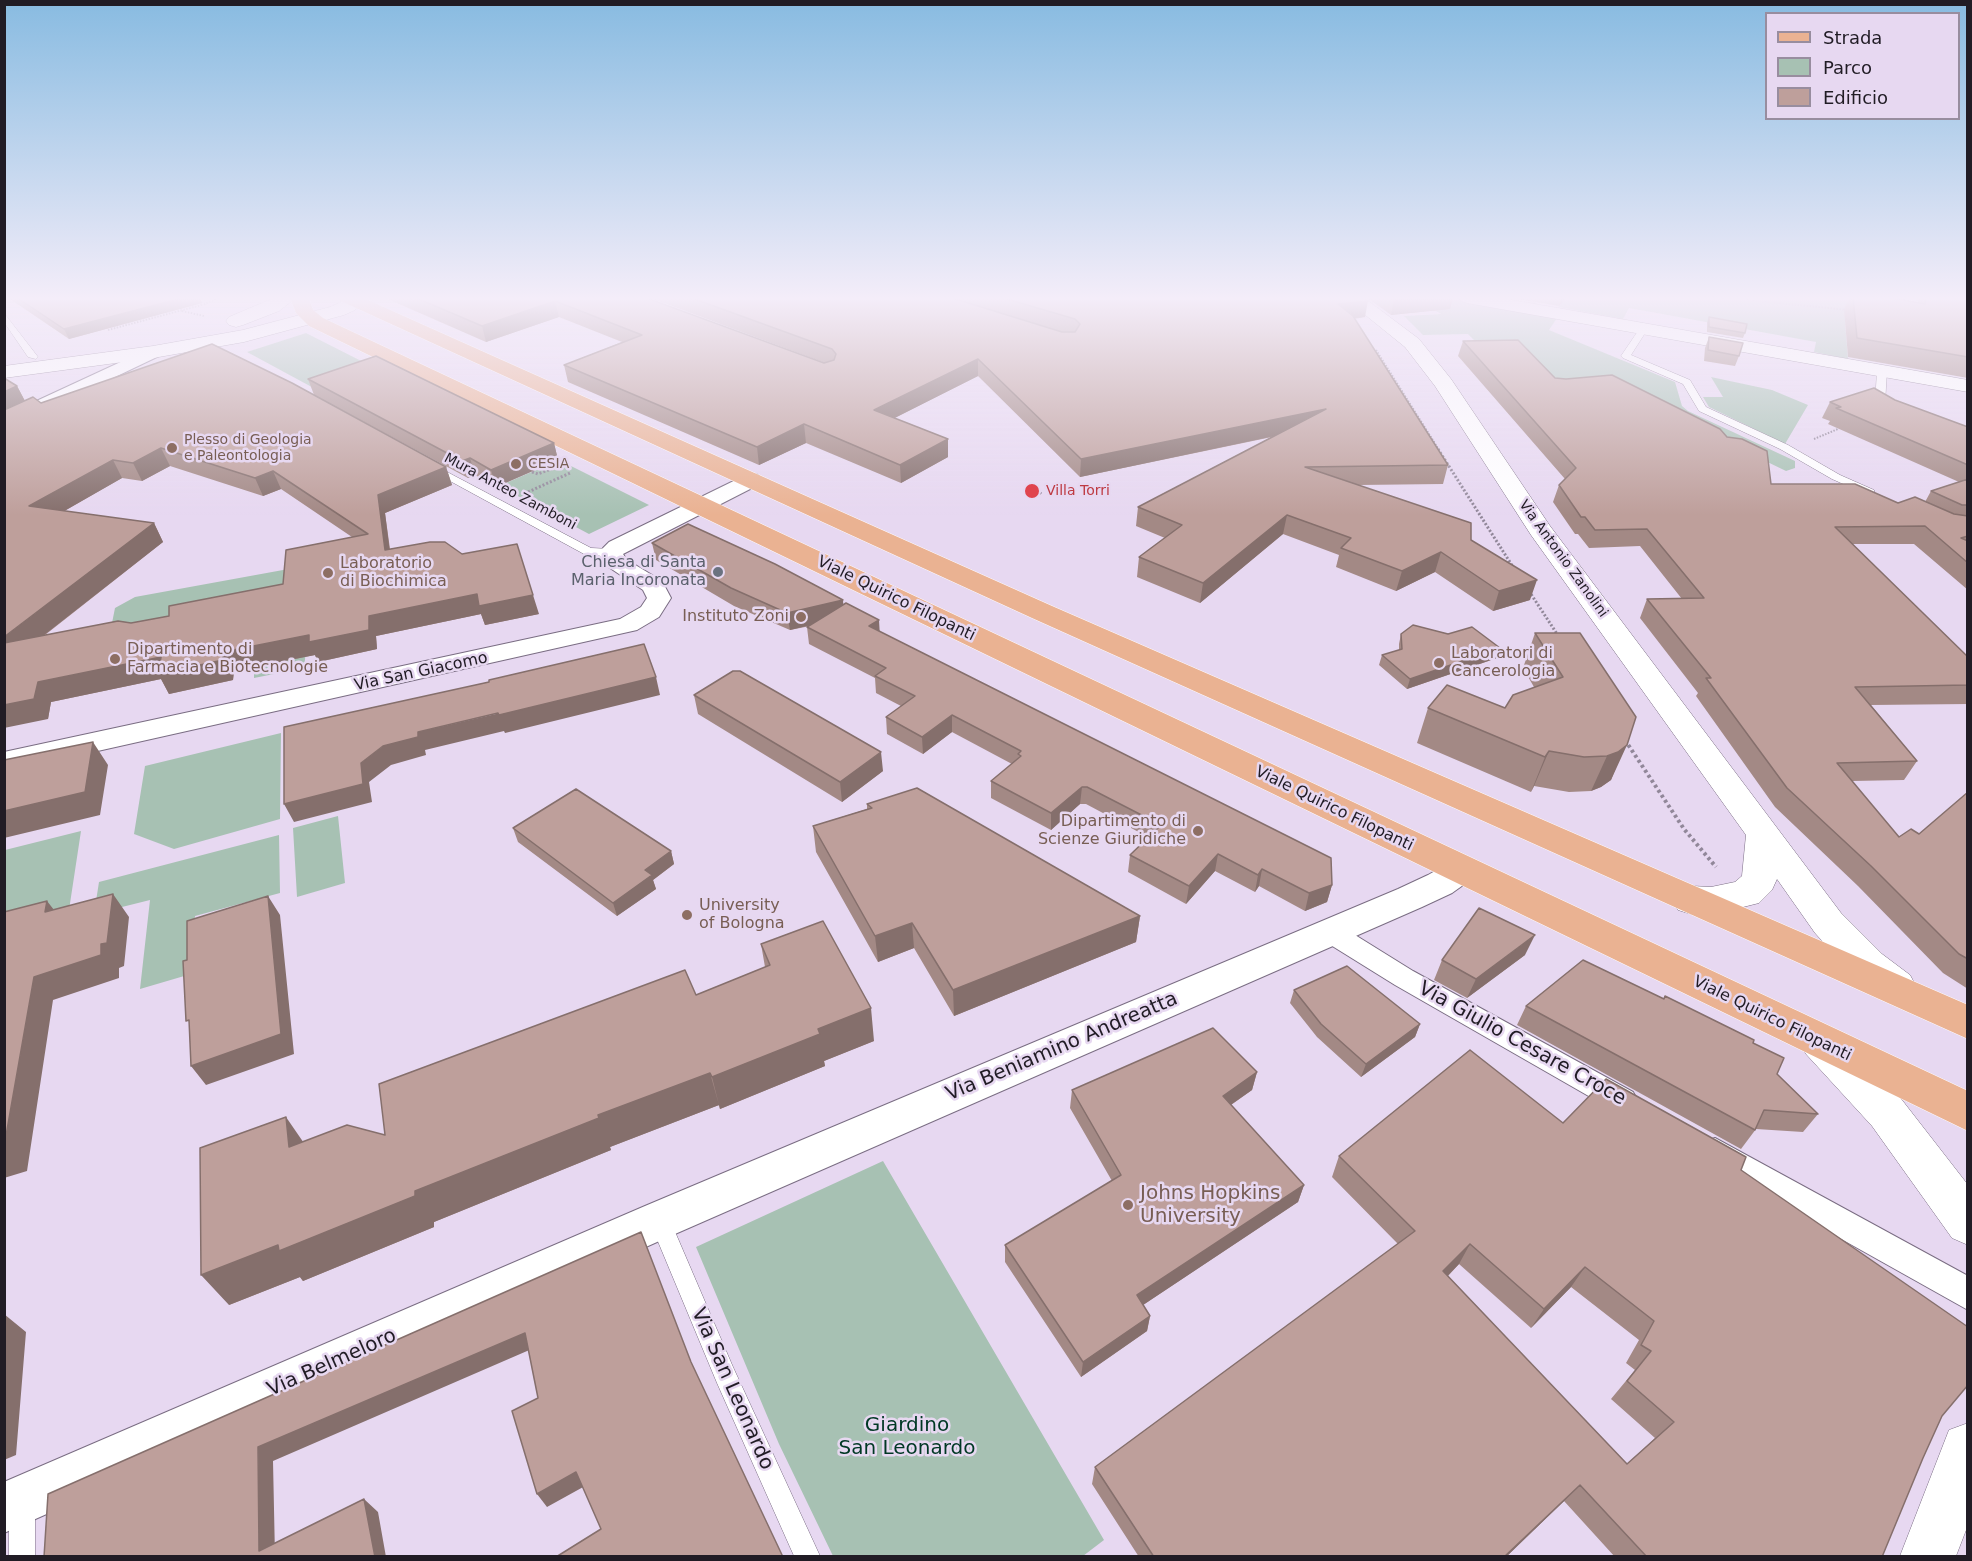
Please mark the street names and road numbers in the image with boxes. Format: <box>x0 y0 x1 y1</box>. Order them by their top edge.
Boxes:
street label: Mura Anteo Zamboni <box>441 450 579 534</box>
street label: Via Antonio Zanolini <box>1515 497 1611 621</box>
street label: Viale Quirico Filopanti <box>814 552 978 646</box>
street label: Via San Giacomo <box>353 649 489 695</box>
street label: Viale Quirico Filopanti <box>1252 762 1416 856</box>
street label: Viale Quirico Filopanti <box>1690 972 1854 1066</box>
street label: Via Giulio Cesare Croce <box>1414 977 1630 1111</box>
street label: Via Beniamino Andreatta <box>942 987 1182 1107</box>
street label: Via San Leonardo <box>686 1304 778 1474</box>
street label: Via Belmeloro <box>264 1324 400 1402</box>

